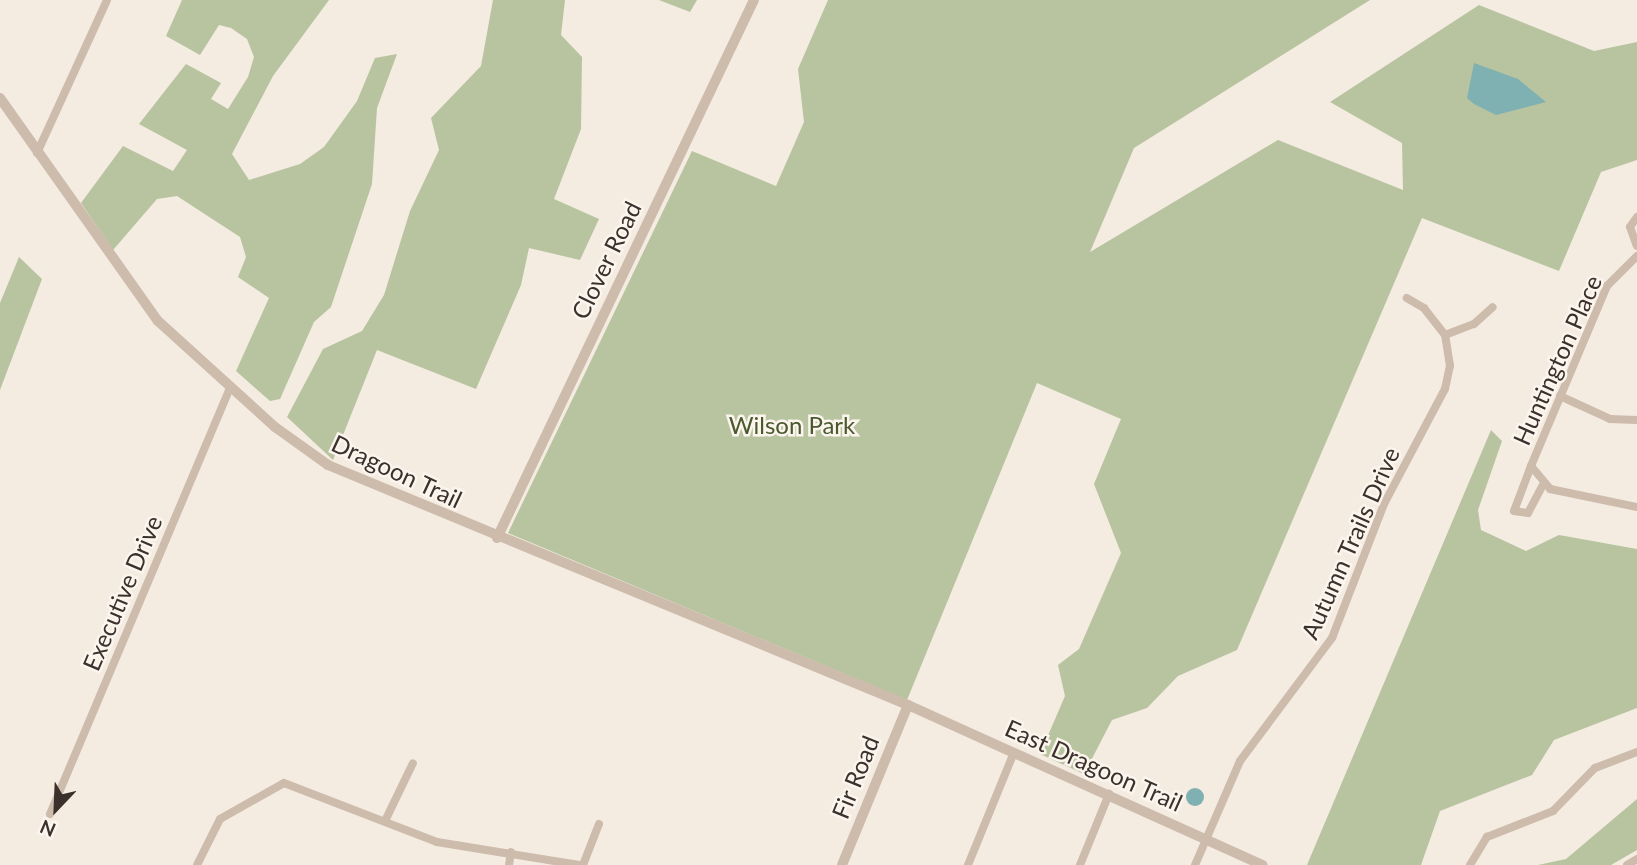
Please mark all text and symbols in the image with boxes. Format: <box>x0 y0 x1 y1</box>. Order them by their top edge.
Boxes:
street label: Clover Road <box>565 196 647 324</box>
street label: Huntington Place <box>1507 271 1607 449</box>
park label: Wilson Park <box>729 411 855 439</box>
street label: Dragoon Trail <box>327 428 467 514</box>
street label: Autumn Trails Drive <box>1295 442 1405 644</box>
street label: Executive Drive <box>76 511 168 675</box>
street label: East Dragoon Trail <box>1001 713 1187 817</box>
street label: Fir Road <box>825 731 885 823</box>
north arrow <box>21 774 91 844</box>
text: N <box>36 815 59 842</box>

